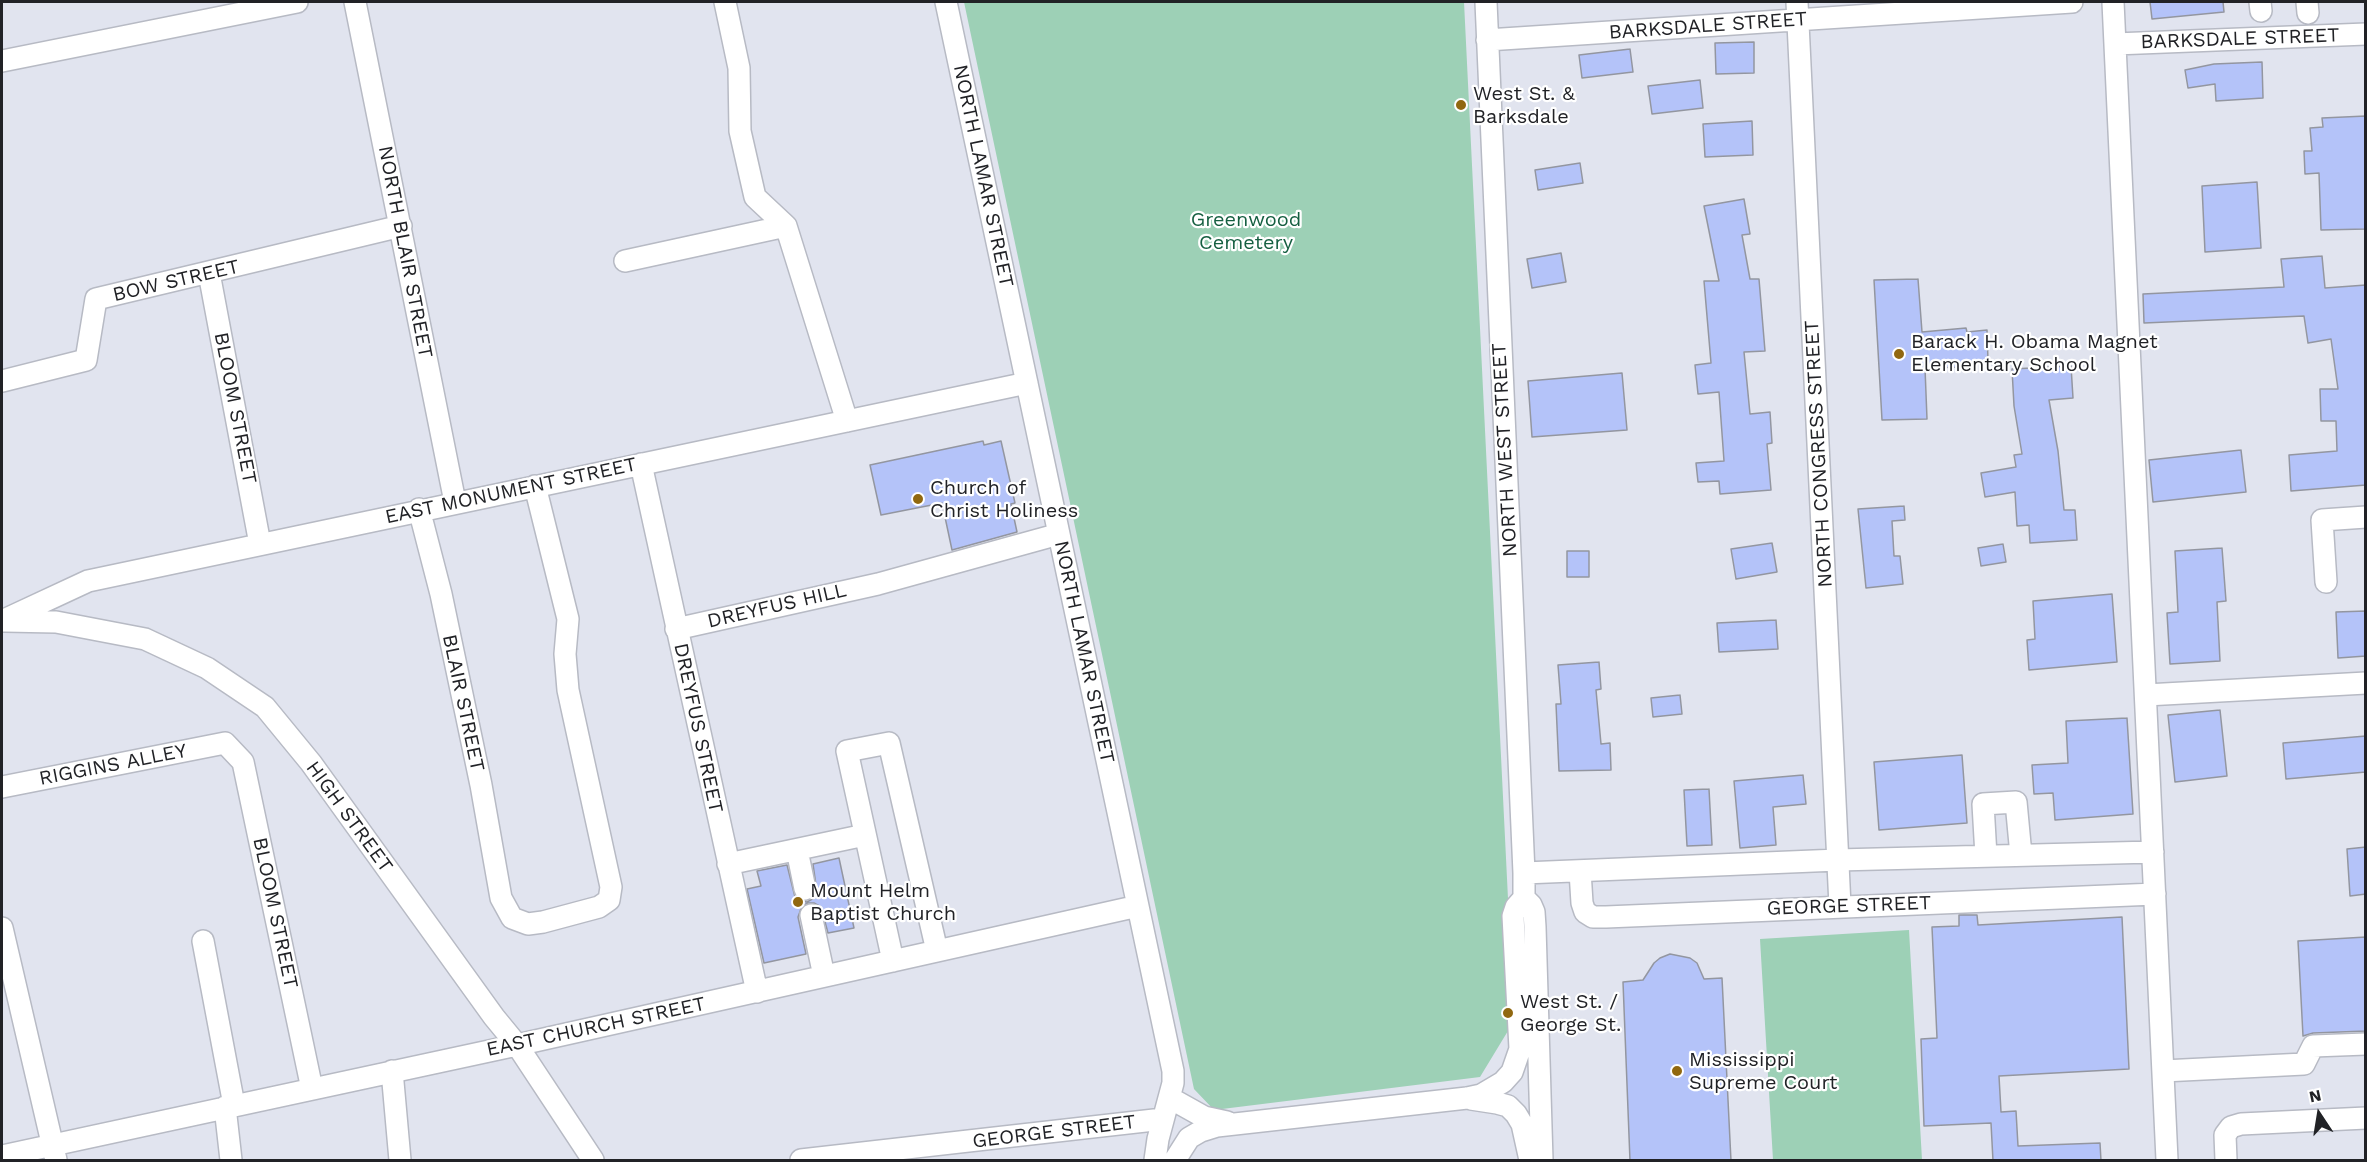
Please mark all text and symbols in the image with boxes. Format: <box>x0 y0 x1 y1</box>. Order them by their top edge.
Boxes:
street label: BARKSDALE STREET <box>1608 7 1808 45</box>
street label: BARKSDALE STREET <box>2140 24 2340 54</box>
street label: NORTH LAMAR STREET <box>948 63 1018 289</box>
place label: West St. & Barksdale <box>1473 82 1575 129</box>
marker: West St. & Barksdale <box>1454 98 1468 112</box>
street label: NORTH BLAIR STREET <box>373 144 437 360</box>
park label: Greenwood Cemetery <box>1191 208 1301 255</box>
street label: BOW STREET <box>110 255 242 307</box>
street label: NORTH CONGRESS STREET <box>1800 320 1838 588</box>
street label: BLOOM STREET <box>209 330 261 486</box>
place label: Barack H. Obama Magnet Elementary School <box>1911 330 2158 377</box>
street label: NORTH WEST STREET <box>1487 342 1523 558</box>
marker: Barack H. Obama Magnet Elementary School <box>1892 347 1906 361</box>
street label: EAST MONUMENT STREET <box>383 453 639 529</box>
place label: Church of Christ Holiness <box>930 476 1078 523</box>
marker: Church of Christ Holiness <box>911 492 925 506</box>
street label: NORTH LAMAR STREET <box>1049 539 1119 765</box>
street label: DREYFUS HILL <box>705 578 849 634</box>
street label: BLAIR STREET <box>437 632 489 774</box>
street label: DREYFUS STREET <box>668 641 728 815</box>
street label: RIGGINS ALLEY <box>37 739 189 791</box>
street label: HIGH STREET <box>301 757 397 877</box>
street label: BLOOM STREET <box>247 835 303 991</box>
place label: Mount Helm Baptist Church <box>810 879 956 926</box>
street label: GEORGE STREET <box>1766 891 1932 921</box>
marker: Mount Helm Baptist Church <box>791 895 805 909</box>
place label: West St. / George St. <box>1520 990 1621 1037</box>
street label: EAST CHURCH STREET <box>484 992 708 1062</box>
marker: West St. / George St. <box>1501 1006 1515 1020</box>
place label: Mississippi Supreme Court <box>1689 1048 1837 1095</box>
marker: Mississippi Supreme Court <box>1670 1064 1684 1078</box>
north arrow <box>2289 1084 2349 1144</box>
text: N <box>2307 1085 2323 1106</box>
street label: GEORGE STREET <box>971 1110 1137 1154</box>

